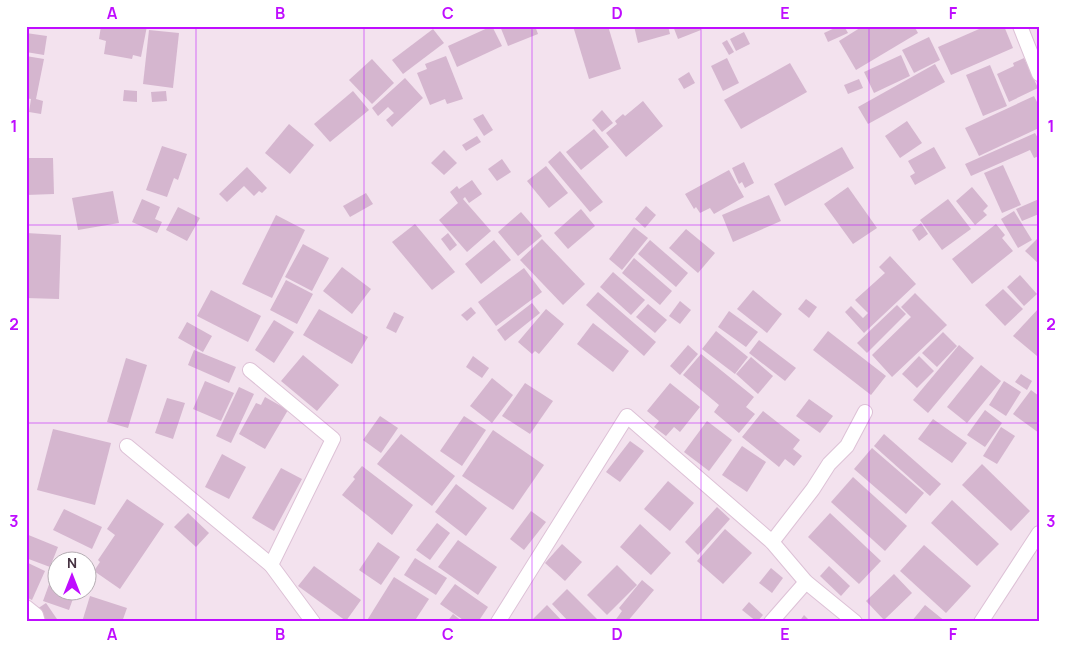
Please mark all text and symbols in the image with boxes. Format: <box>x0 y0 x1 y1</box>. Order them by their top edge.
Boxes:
text: A <box>107 2 118 24</box>
text: B <box>275 2 285 24</box>
text: C <box>442 2 454 24</box>
text: D <box>611 2 623 24</box>
text: E <box>780 2 790 24</box>
text: F <box>949 2 958 24</box>
text: 1 <box>10 115 18 137</box>
text: 1 <box>1047 115 1055 137</box>
text: 2 <box>9 313 19 335</box>
text: 2 <box>1046 313 1056 335</box>
text: 3 <box>9 510 19 532</box>
text: 3 <box>1046 510 1056 532</box>
north arrow <box>48 550 98 600</box>
text: N <box>67 553 77 572</box>
text: A <box>107 623 118 645</box>
text: B <box>275 623 285 645</box>
text: C <box>442 623 454 645</box>
text: D <box>611 623 623 645</box>
text: E <box>780 623 790 645</box>
text: F <box>949 623 958 645</box>

